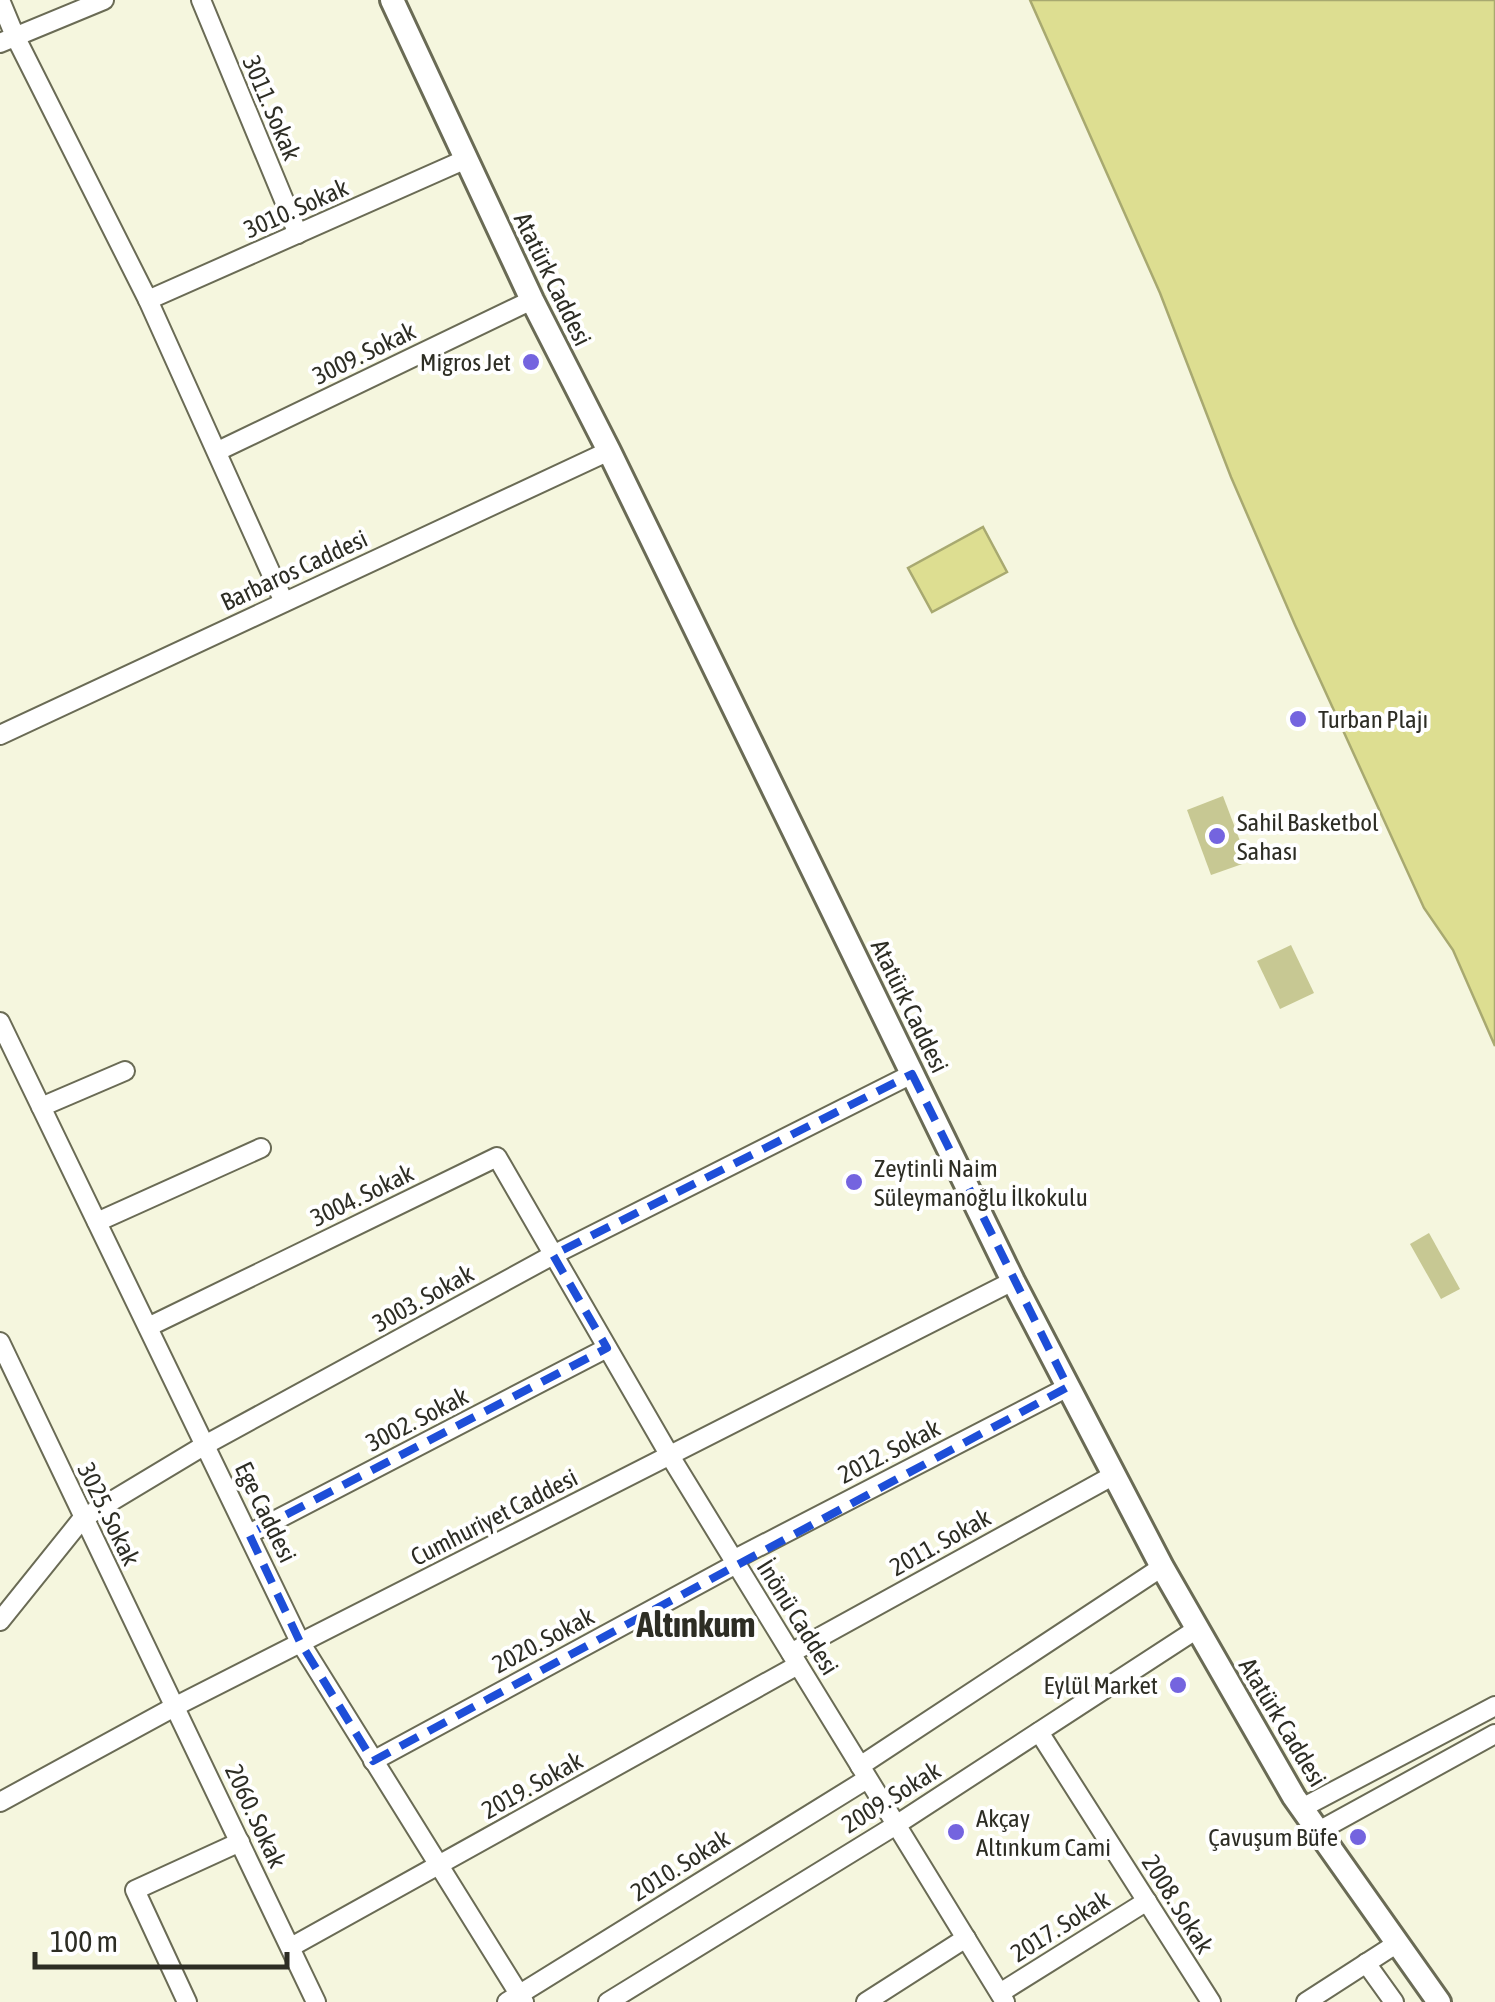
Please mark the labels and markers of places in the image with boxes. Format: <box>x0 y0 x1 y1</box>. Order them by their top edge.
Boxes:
place label: Migros Jet <box>420 348 511 376</box>
marker: Migros Jet <box>520 351 542 373</box>
place label: Turban Plajı <box>1318 705 1428 733</box>
marker: Turban Plajı <box>1287 708 1309 730</box>
place label: Sahil Basketbol Sahası <box>1237 808 1379 865</box>
marker: Sahil Basketbol Sahası <box>1206 825 1228 847</box>
place label: Zeytinli Naim Süleymanoğlu İlkokulu <box>874 1154 1088 1211</box>
marker: Zeytinli Naim Süleymanoğlu İlkokulu <box>843 1171 865 1193</box>
place label: Eylül Market <box>1043 1671 1158 1699</box>
marker: Eylül Market <box>1167 1674 1189 1696</box>
place label: Akçay Altınkum Cami <box>976 1804 1111 1861</box>
marker: Akçay Altınkum Cami <box>945 1821 967 1843</box>
place label: Çavuşum Büfe <box>1208 1823 1338 1851</box>
marker: Çavuşum Büfe <box>1347 1826 1369 1848</box>

